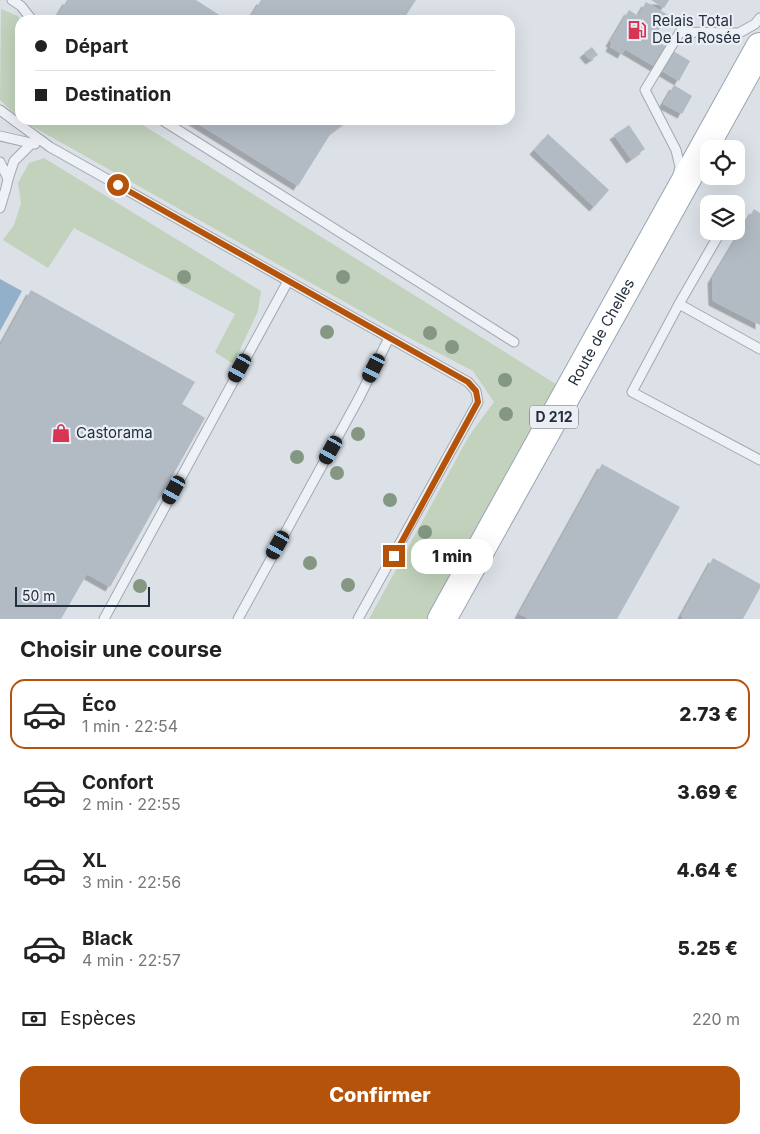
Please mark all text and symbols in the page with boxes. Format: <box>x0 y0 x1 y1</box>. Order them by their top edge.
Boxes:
place label: Relais Total De La Rosée <box>652 11 741 47</box>
fuel station icon: Relais Total De La Rosée <box>626 19 648 41</box>
text: Départ <box>65 35 128 58</box>
text: Destination <box>65 83 171 106</box>
map controls <box>700 140 745 240</box>
button: locate <box>700 140 745 185</box>
route start <box>107 174 129 196</box>
button: layers <box>700 195 745 240</box>
street label: Route de Chelles <box>564 275 638 389</box>
car <box>226 351 253 385</box>
car <box>360 351 387 385</box>
road number: D 212 <box>530 406 578 428</box>
shop icon: Castorama <box>50 422 72 444</box>
place label: Castorama <box>76 423 153 442</box>
car <box>317 433 344 467</box>
car <box>160 473 187 507</box>
car <box>264 528 291 562</box>
callout: 1 min <box>412 538 494 574</box>
route end <box>383 545 405 567</box>
text: 1 min <box>432 546 472 566</box>
scale bar <box>15 584 150 607</box>
text: 50 m <box>22 587 56 604</box>
text: Choisir une course <box>20 636 222 662</box>
icon: car <box>22 692 67 737</box>
text: Éco <box>82 693 116 716</box>
text: 2.73 € <box>679 703 738 726</box>
text: 1 min · 22:54 <box>82 716 178 736</box>
icon: car <box>22 770 67 815</box>
text: Confort <box>82 771 153 794</box>
text: 3.69 € <box>677 781 738 804</box>
text: 2 min · 22:55 <box>82 794 181 814</box>
icon: car <box>22 848 67 893</box>
text: XL <box>82 849 107 872</box>
text: 4.64 € <box>676 859 738 882</box>
text: 3 min · 22:56 <box>82 872 181 892</box>
icon: car <box>22 926 67 971</box>
text: Black <box>82 927 133 950</box>
text: 5.25 € <box>678 937 738 960</box>
text: 4 min · 22:57 <box>82 950 181 970</box>
icon: cash <box>20 1005 48 1033</box>
text: Espèces <box>60 1007 136 1030</box>
text: 220 m <box>692 1009 740 1029</box>
button: Confirmer <box>20 1066 740 1124</box>

